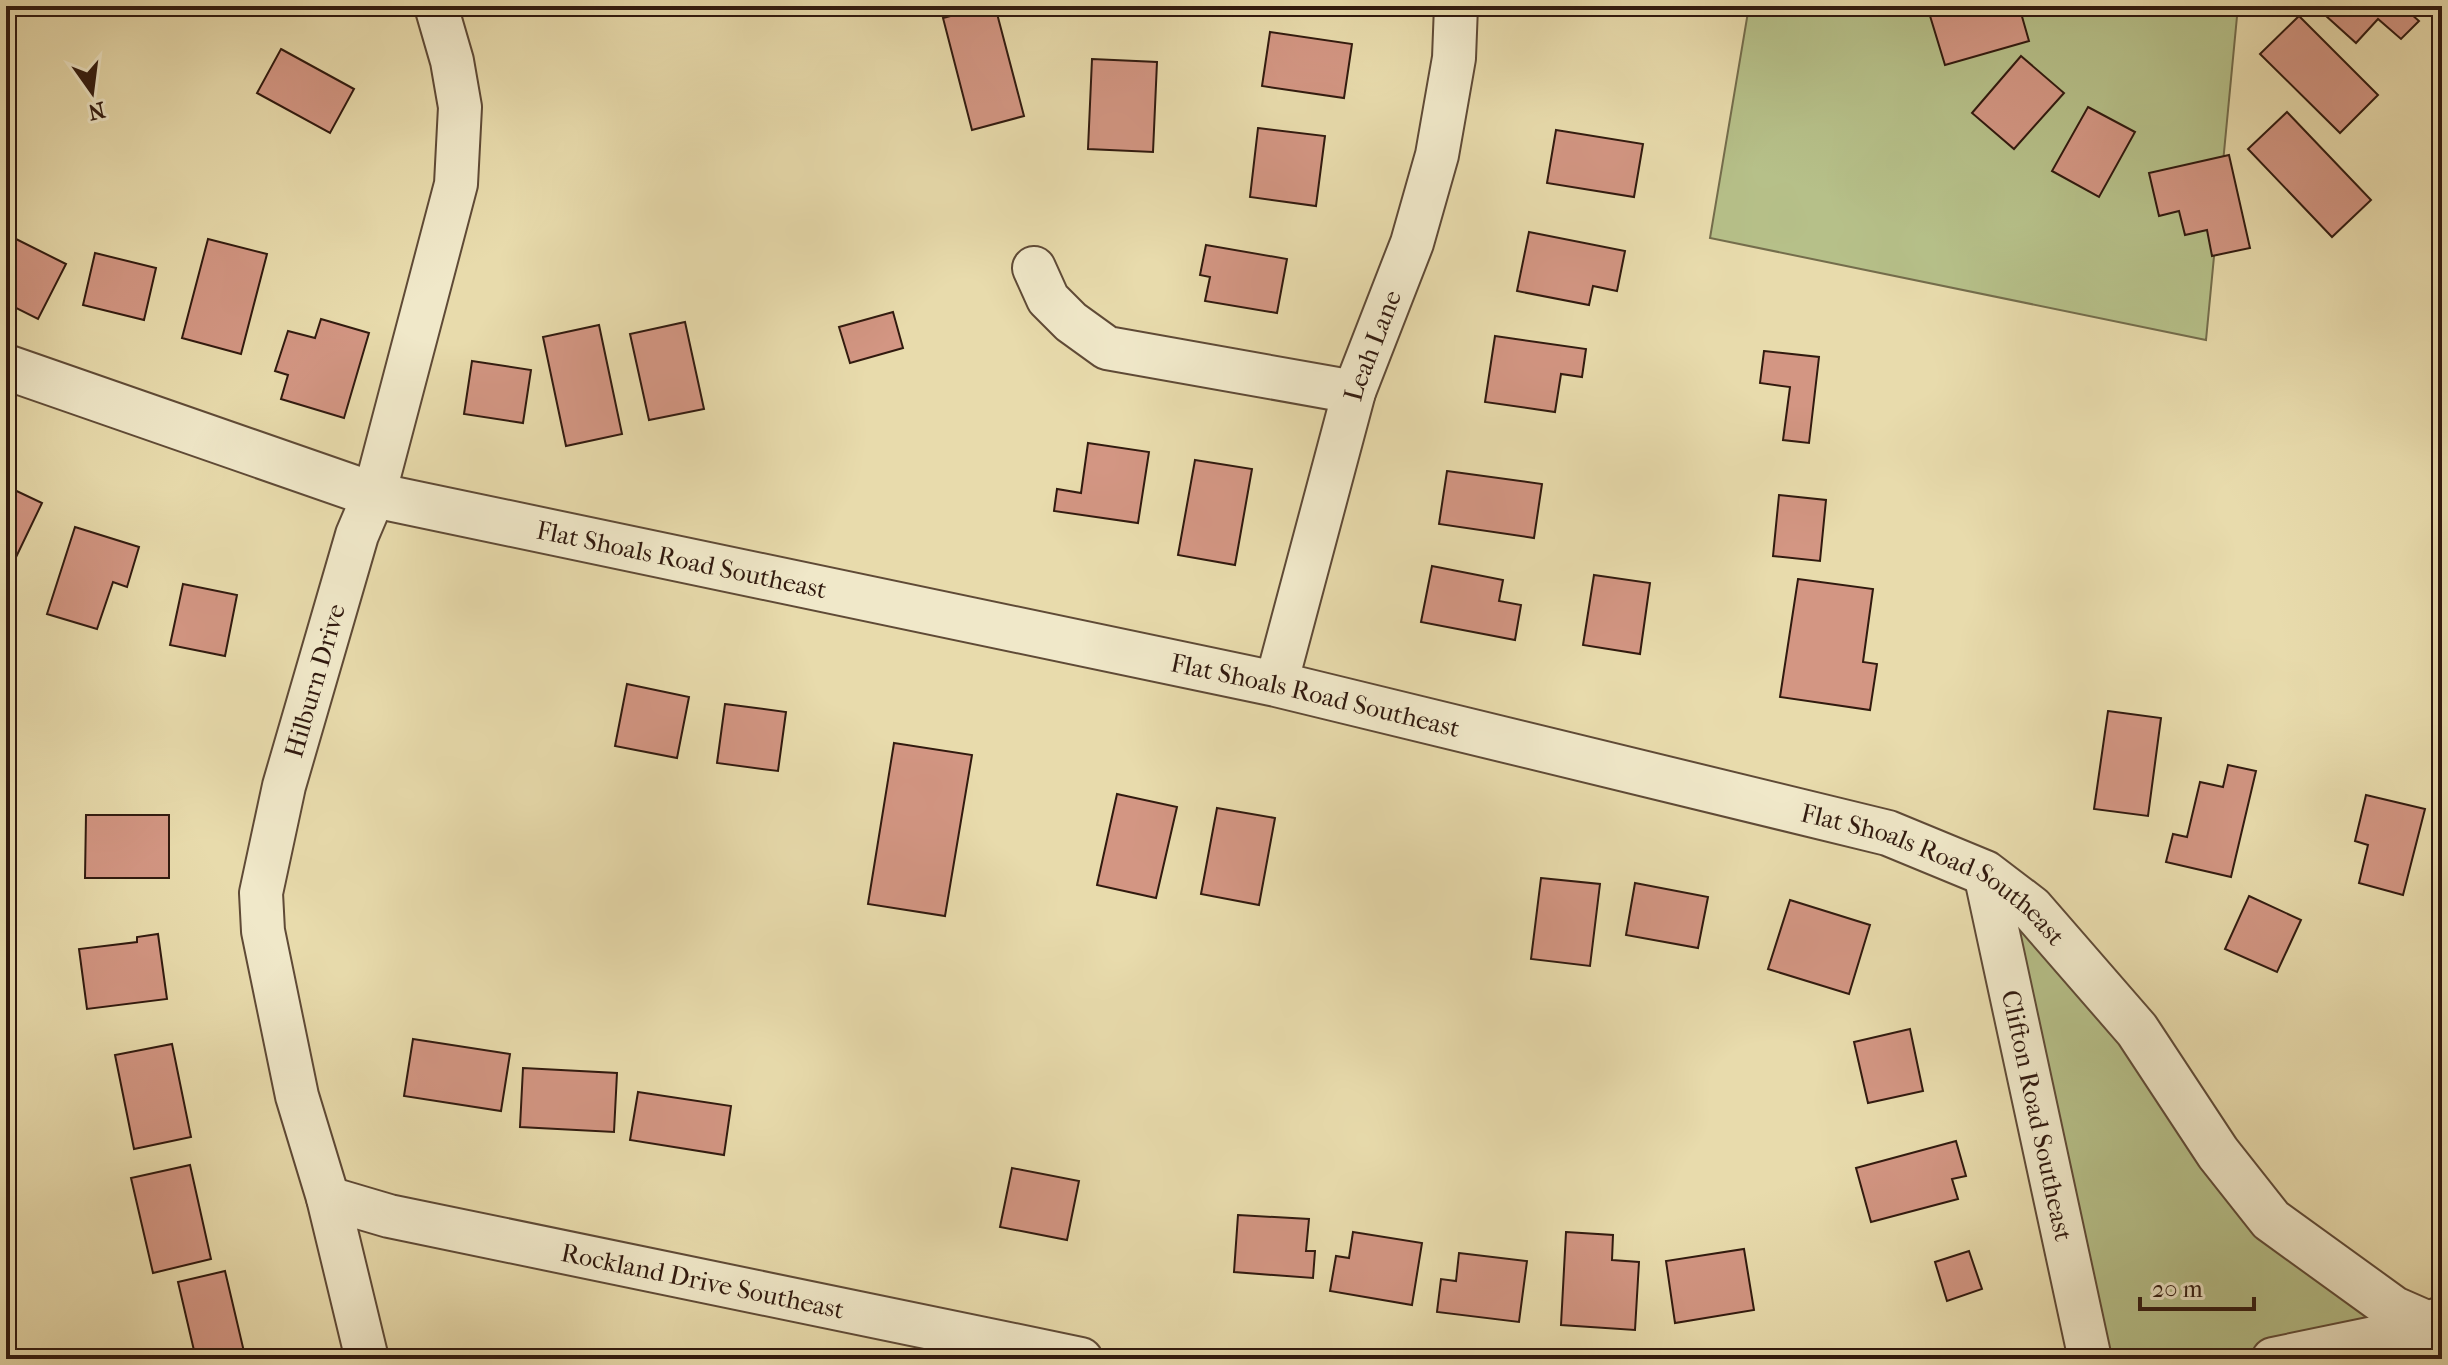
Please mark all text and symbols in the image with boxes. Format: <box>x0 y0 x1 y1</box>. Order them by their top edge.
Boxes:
north arrow <box>52 52 132 132</box>
text: N <box>85 96 108 125</box>
street label: Leah Lane <box>1337 286 1408 404</box>
street label: Flat Shoals Road Southeast <box>534 514 830 605</box>
street label: Hilburn Drive <box>278 600 352 761</box>
street label: Flat Shoals Road Southeast <box>1168 647 1464 744</box>
street label: Flat Shoals Road Southeast <box>1798 797 2072 952</box>
street label: Clifton Road Southeast <box>1995 987 2080 1245</box>
street label: Rockland Drive Southeast <box>559 1237 848 1325</box>
scale bar <box>2140 1261 2254 1311</box>
text: 20 m <box>2152 1275 2203 1303</box>

